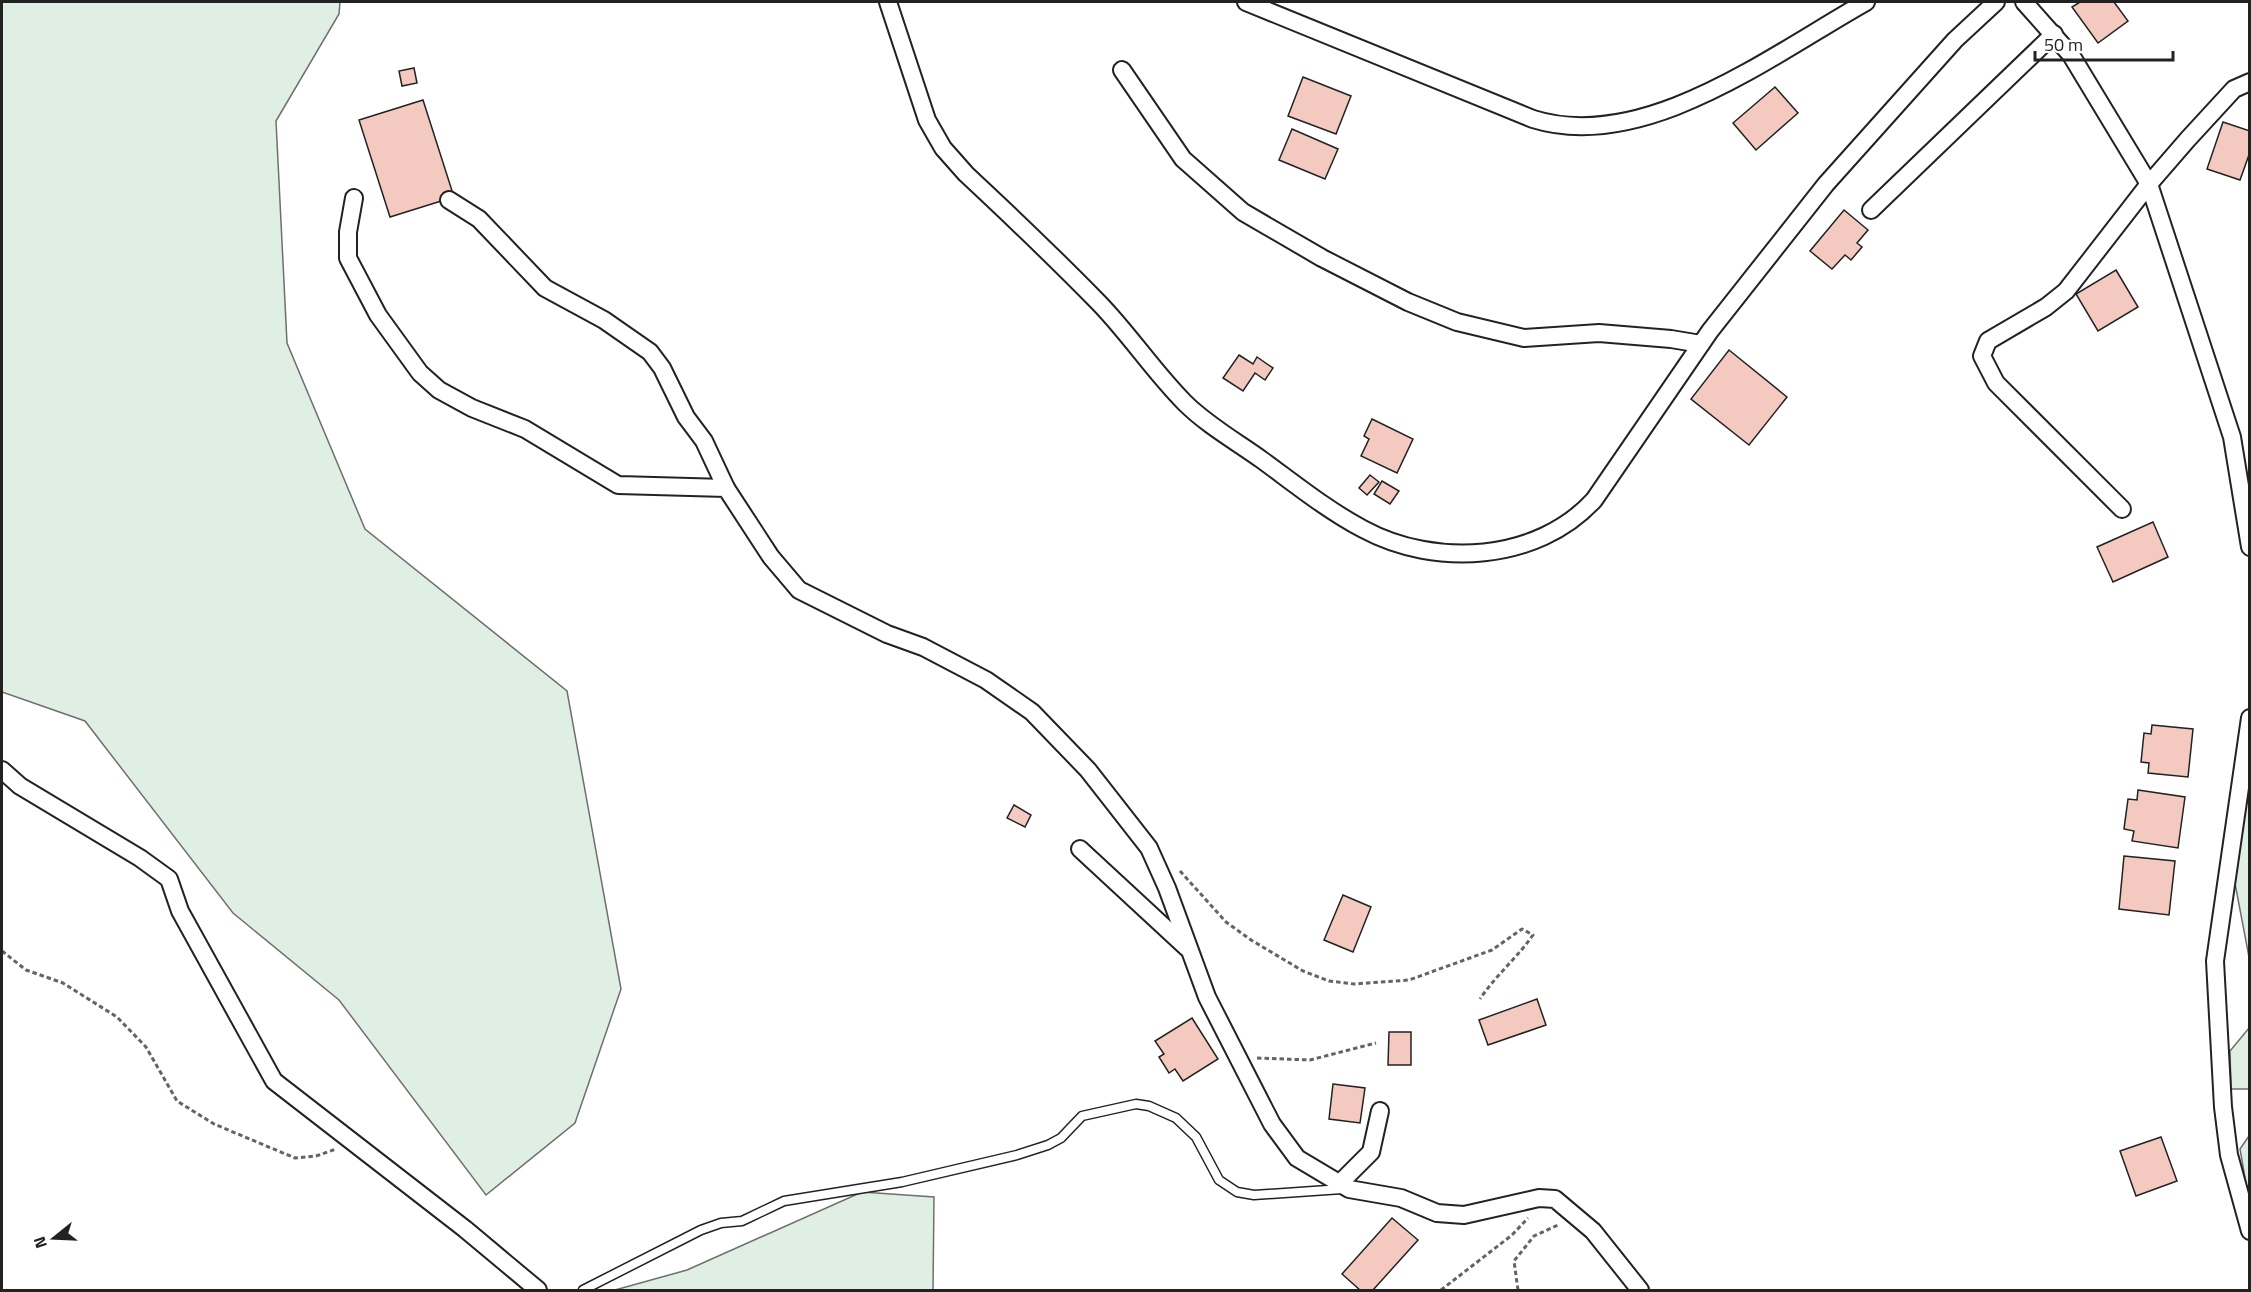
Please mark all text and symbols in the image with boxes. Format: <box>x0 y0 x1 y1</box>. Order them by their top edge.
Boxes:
scale bar <box>2035 24 2173 62</box>
text: 50 m <box>2044 31 2083 58</box>
north arrow <box>24 1208 84 1268</box>
text: N <box>27 1234 53 1252</box>

